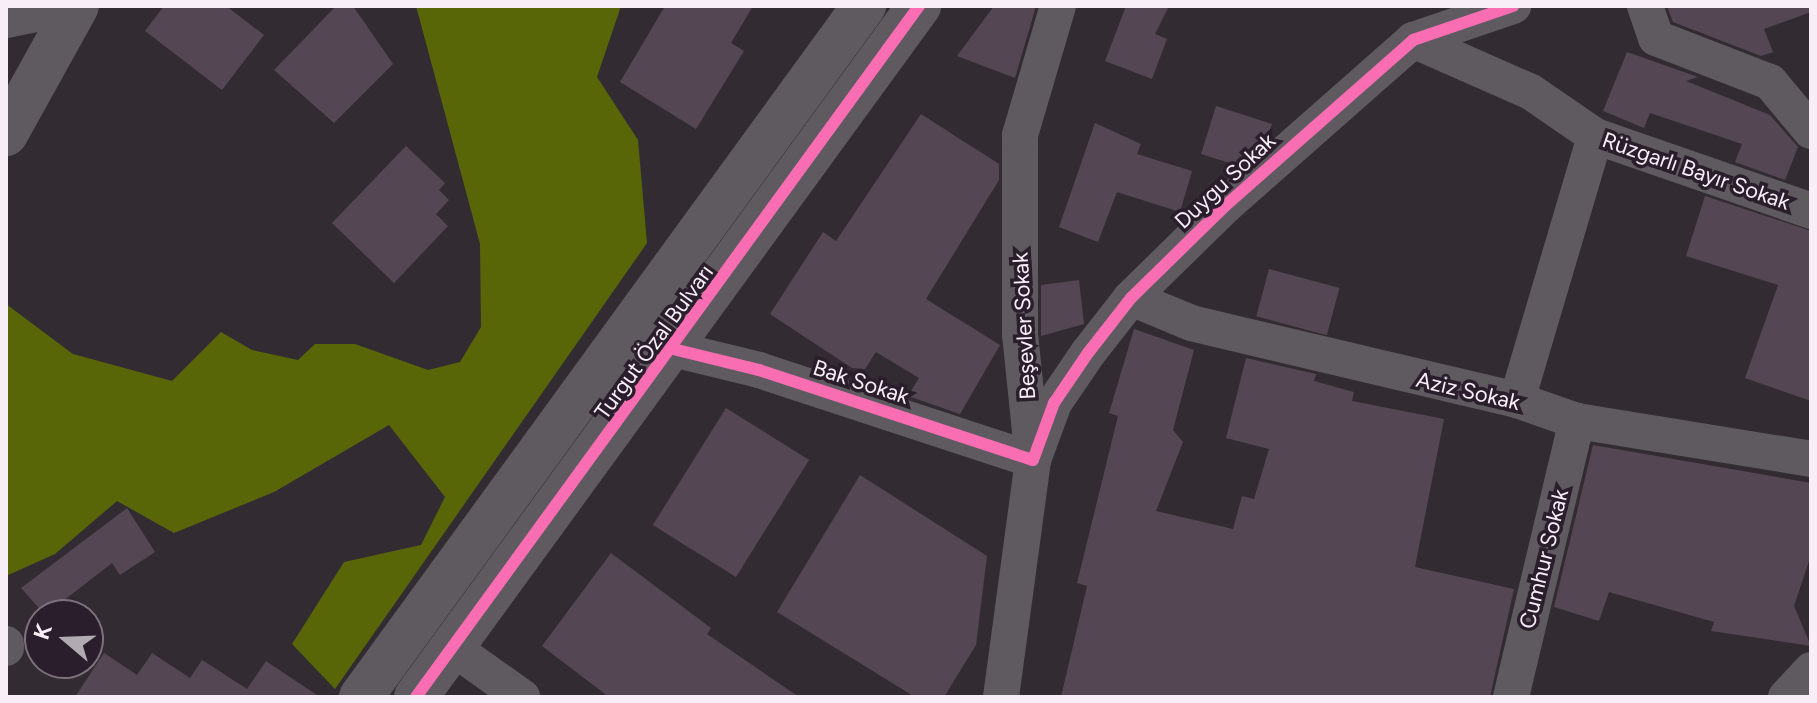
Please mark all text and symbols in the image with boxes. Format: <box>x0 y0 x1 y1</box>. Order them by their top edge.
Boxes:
street label: Rüzgarlı Bayır Sokak <box>1599 127 1793 215</box>
street label: Duygu Sokak <box>1169 128 1281 234</box>
street label: Beşevler Sokak <box>1007 252 1041 400</box>
street label: Turgut Özal Bulvarı <box>589 260 719 424</box>
street label: Bak Sokak <box>810 354 912 410</box>
street label: Aziz Sokak <box>1414 366 1522 416</box>
street label: Cumhur Sokak <box>1514 486 1574 632</box>
north arrow <box>24 599 104 679</box>
text: K <box>28 620 58 643</box>

